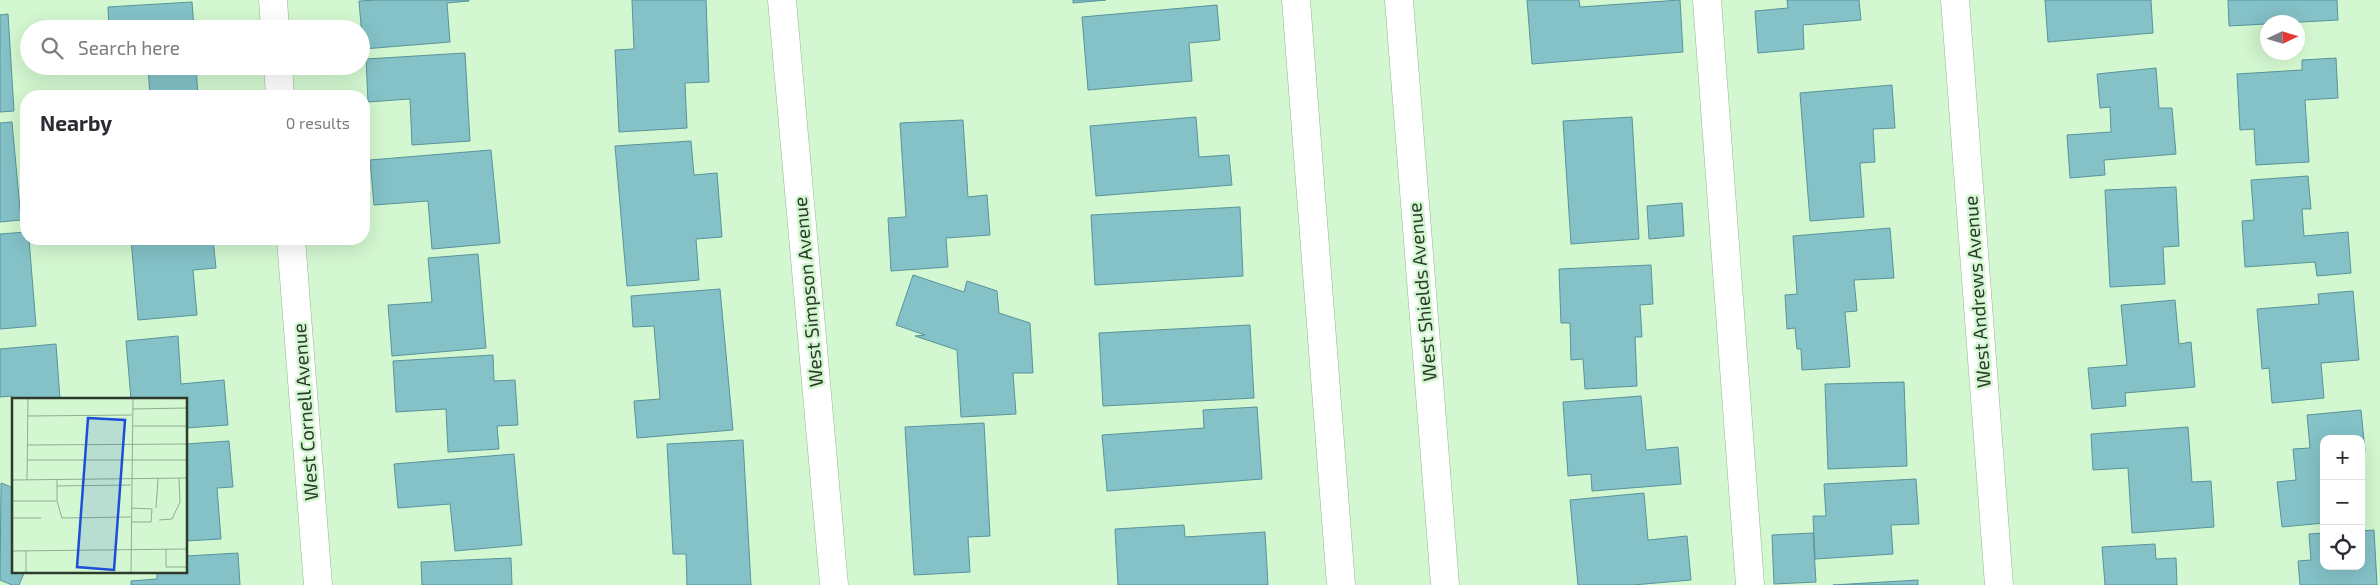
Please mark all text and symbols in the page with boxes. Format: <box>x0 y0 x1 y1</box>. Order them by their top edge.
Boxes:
north arrow <box>2260 15 2305 60</box>
search box <box>20 20 370 75</box>
icon: search <box>38 34 66 62</box>
text: Search here <box>78 36 180 59</box>
text: Nearby <box>40 110 112 135</box>
text: 0 results <box>286 113 350 132</box>
street label: West Andrews Avenue <box>1958 195 1995 389</box>
street label: West Simpson Avenue <box>788 196 827 388</box>
street label: West Shields Avenue <box>1402 202 1441 382</box>
street label: West Cornell Avenue <box>287 323 322 501</box>
inset map <box>12 398 188 572</box>
map controls <box>2320 435 2365 570</box>
button: + <box>2320 435 2365 480</box>
button: − <box>2320 480 2365 525</box>
button: locate <box>2320 525 2365 570</box>

